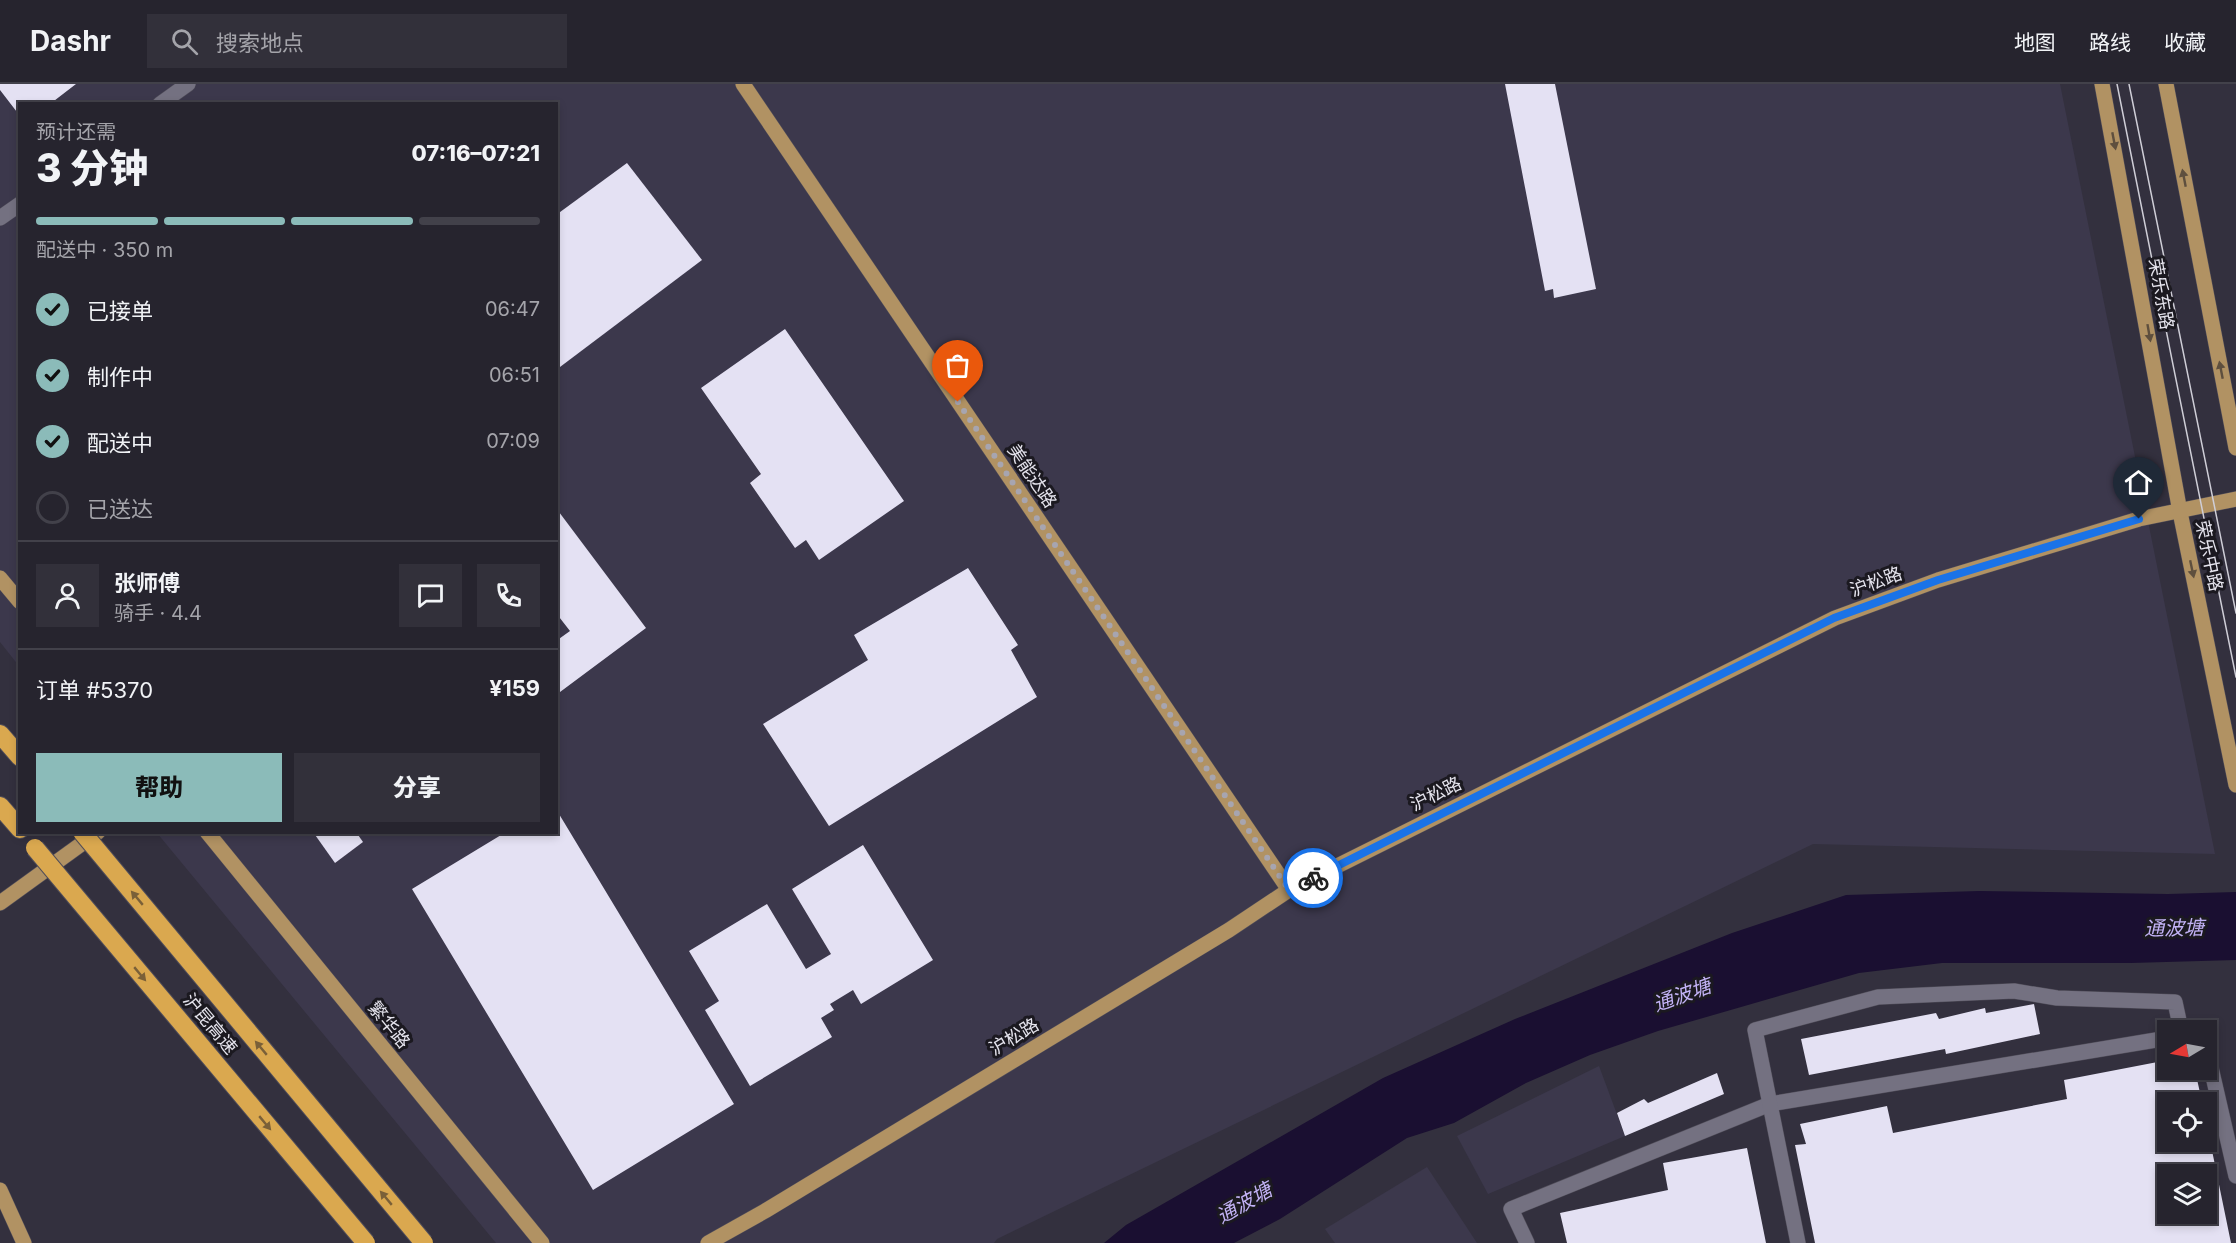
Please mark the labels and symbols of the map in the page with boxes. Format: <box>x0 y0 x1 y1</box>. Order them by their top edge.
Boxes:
one-way arrow <box>2110 132 2119 151</box>
one-way arrow <box>2179 168 2188 187</box>
street label: 荣乐东路 <box>2145 257 2178 331</box>
one-way arrow <box>2144 324 2153 343</box>
pin <box>932 340 983 402</box>
one-way arrow <box>2216 360 2225 379</box>
street label: 美能达路 <box>1004 440 1061 511</box>
pin <box>2113 457 2164 519</box>
street label: 荣乐中路 <box>2192 518 2227 593</box>
one-way arrow <box>2188 560 2197 579</box>
street label: 沪松路 <box>1847 562 1905 601</box>
street label: 沪松路 <box>1407 772 1465 815</box>
courier <box>1283 848 1343 908</box>
one-way arrow <box>131 891 144 906</box>
water label: 通波塘 <box>2144 915 2207 941</box>
one-way arrow <box>134 966 147 982</box>
water label: 通波塘 <box>1650 972 1717 1017</box>
street label: 沪昆高速 <box>179 989 242 1058</box>
street label: 繁华路 <box>364 997 415 1052</box>
street label: 沪松路 <box>985 1014 1042 1059</box>
north arrow <box>2157 1020 2217 1080</box>
one-way arrow <box>255 1040 268 1056</box>
one-way arrow <box>259 1115 272 1131</box>
water label: 通波塘 <box>1212 1176 1279 1228</box>
one-way arrow <box>380 1191 393 1206</box>

